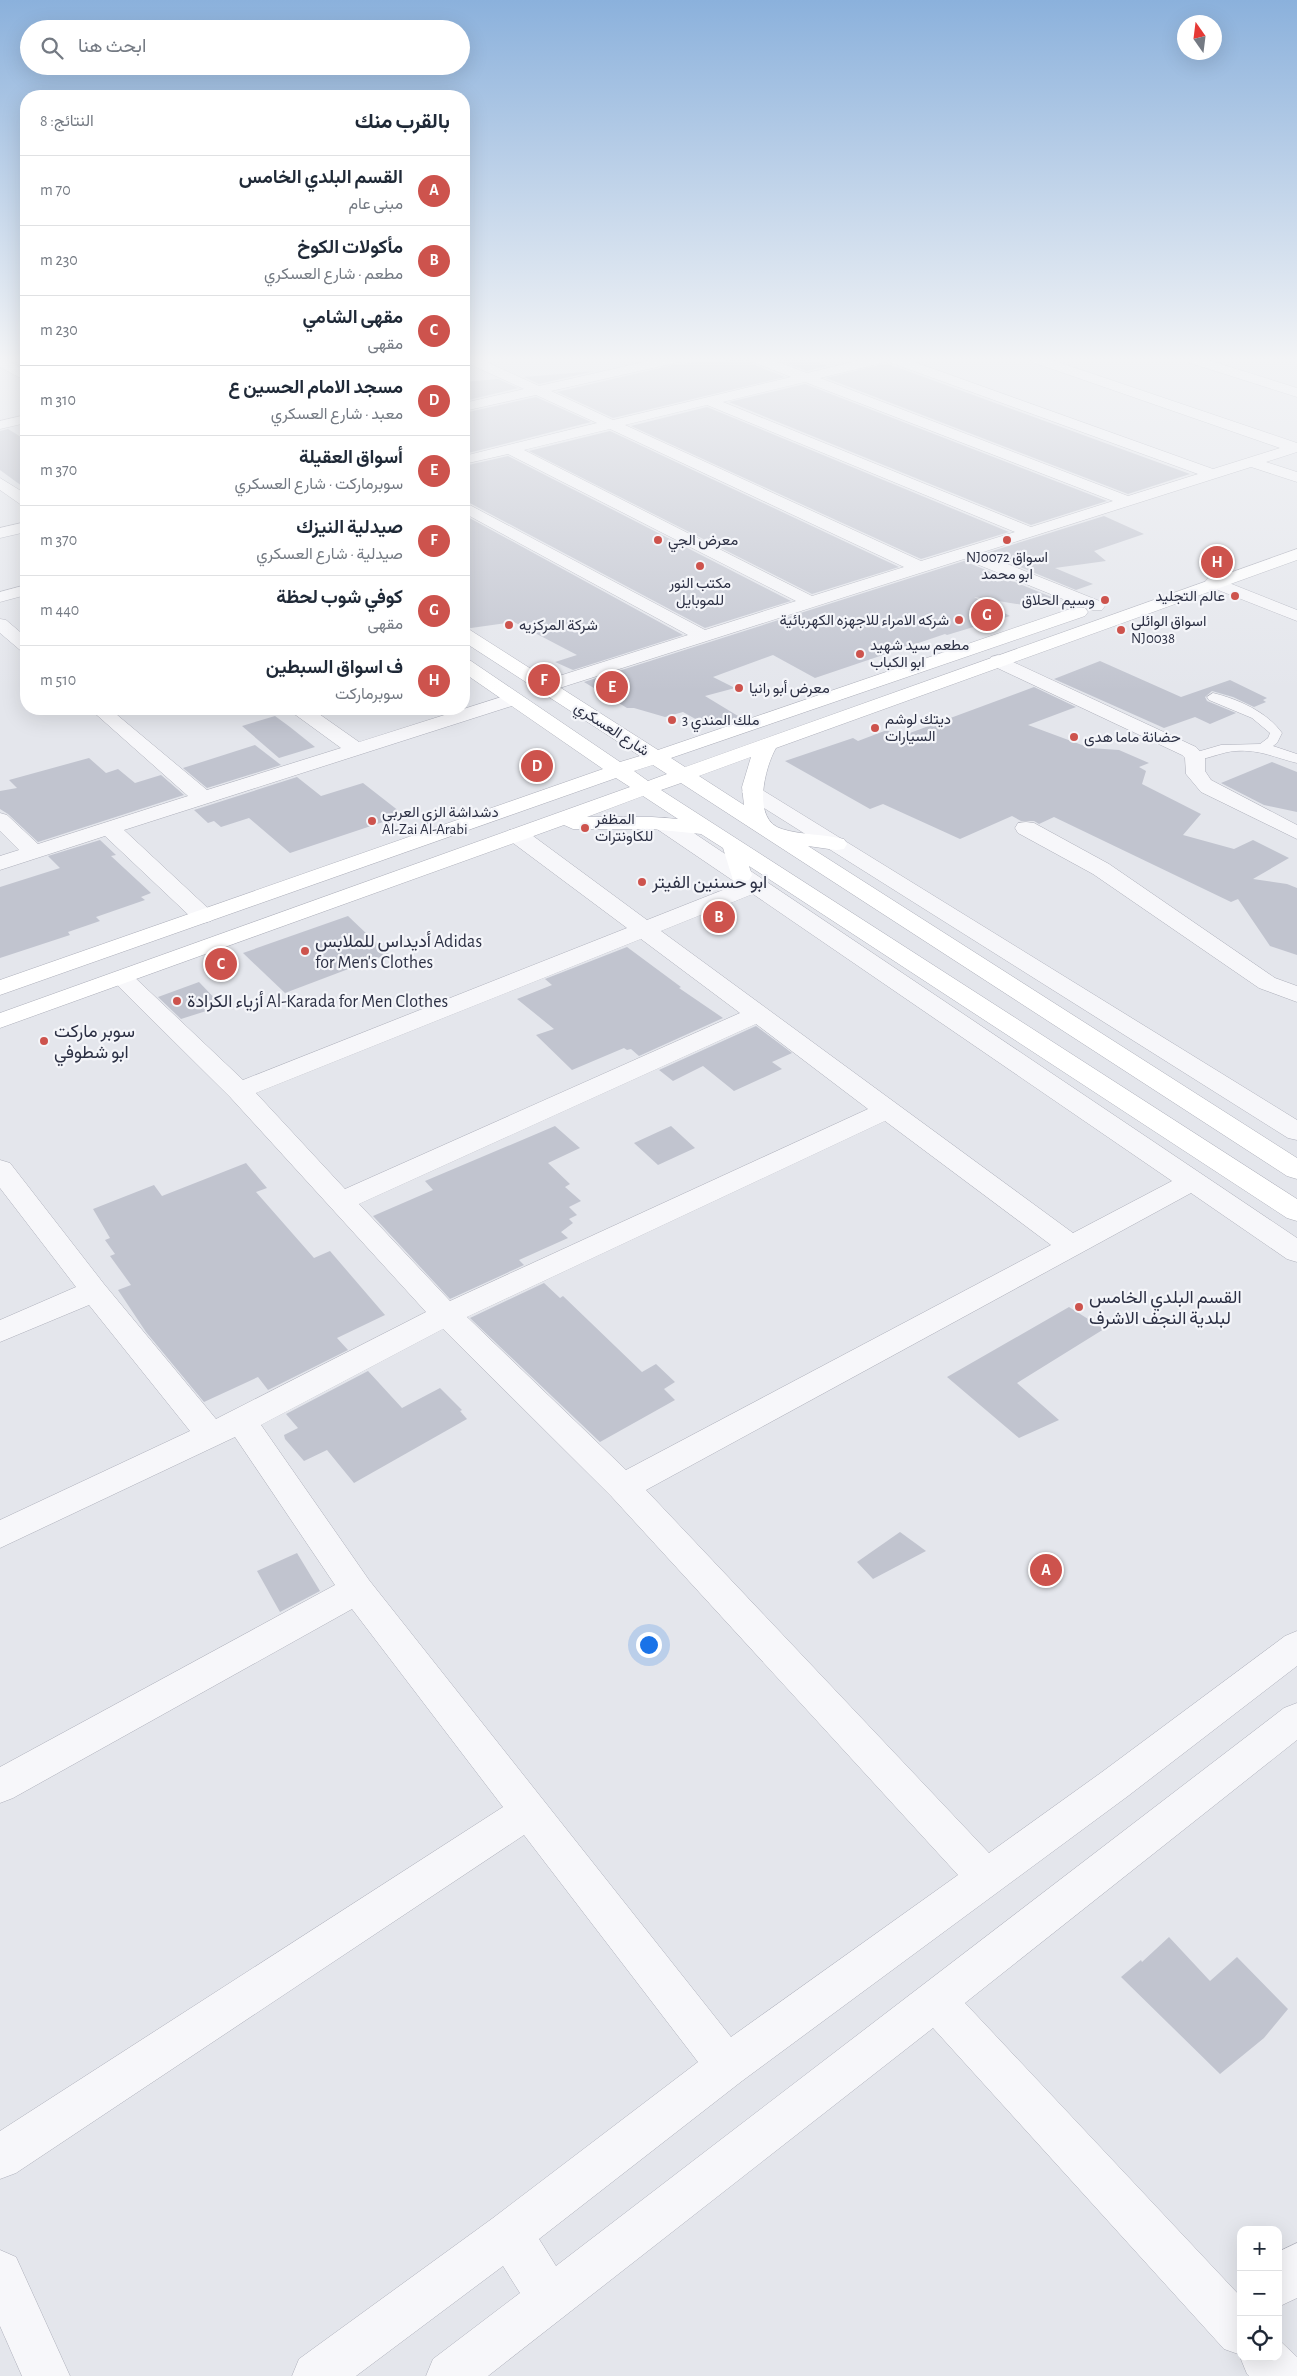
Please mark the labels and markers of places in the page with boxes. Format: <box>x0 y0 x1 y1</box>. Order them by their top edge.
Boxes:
place label: معرض الجي <box>668 533 738 553</box>
marker: معرض الجي <box>652 534 664 546</box>
marker: NJ0072 اسواق ابو محمد <box>1001 534 1013 546</box>
pin: H <box>1201 543 1233 581</box>
place label: NJ0072 اسواق ابو محمد <box>966 550 1048 583</box>
marker: مكتب النور للموبايل <box>694 560 706 572</box>
place label: مكتب النور للموبايل <box>668 576 731 609</box>
place label: عالم التجليد <box>1155 589 1225 606</box>
marker: عالم التجليد <box>1229 590 1241 602</box>
place label: وسيم الحلاق <box>1022 593 1095 610</box>
marker: وسيم الحلاق <box>1099 594 1111 606</box>
pin: G <box>971 596 1003 634</box>
place label: شركه الامراء للاجهزه الكهربائية <box>780 613 949 629</box>
marker: شركه الامراء للاجهزه الكهربائية <box>953 614 965 626</box>
place label: اسواق الوائلی NJ0038 <box>1131 614 1206 646</box>
place label: شركة المركزيه <box>519 618 598 634</box>
marker: شركة المركزيه <box>503 619 515 631</box>
marker: اسواق الوائلی NJ0038 <box>1115 624 1127 636</box>
place label: مطعم سيد شهيد ابو الكباب <box>870 638 969 671</box>
marker: مطعم سيد شهيد ابو الكباب <box>854 648 866 660</box>
pin: F <box>528 661 560 699</box>
pin: E <box>596 668 628 706</box>
place label: معرض أبو رانيا <box>749 680 830 698</box>
marker: معرض أبو رانيا <box>733 682 745 694</box>
place label: ديتك لوشم السيارات <box>885 712 951 745</box>
place label: ملك المندي 3 <box>682 713 760 733</box>
marker: ملك المندي 3 <box>666 714 678 726</box>
marker: ديتك لوشم السيارات <box>869 722 881 734</box>
place label: حضانة ماما هدى <box>1084 730 1181 747</box>
marker: حضانة ماما هدى <box>1068 731 1080 743</box>
pin: D <box>521 747 553 785</box>
place label: دشداشة الزي العربي Al-Zai Al-Arabi <box>382 805 499 837</box>
place label: المظفر للكاونترات <box>594 812 653 845</box>
marker: دشداشة الزي العربي Al-Zai Al-Arabi <box>366 815 378 827</box>
marker: المظفر للكاونترات <box>579 822 591 834</box>
place label: ابو حسنين الفيتر <box>651 874 767 893</box>
marker: ابو حسنين الفيتر <box>636 876 648 888</box>
pin: B <box>703 898 735 936</box>
place label: أديداس للملابس Adidas for Men's Clothes <box>315 931 482 972</box>
pin: C <box>205 945 237 983</box>
marker: أديداس للملابس Adidas for Men's Clothes <box>299 945 311 957</box>
place label: أزياء الكرادة Al-Karada for Men Clothes <box>187 991 448 1012</box>
marker: أزياء الكرادة Al-Karada for Men Clothes <box>171 995 183 1007</box>
place label: سوبر ماركت ابو شطوفي <box>54 1023 135 1067</box>
marker: سوبر ماركت ابو شطوفي <box>38 1035 50 1047</box>
place label: القسم البلدي الخامس لبلدية النجف الاشرف <box>1089 1289 1242 1329</box>
marker: القسم البلدي الخامس لبلدية النجف الاشرف <box>1073 1301 1085 1313</box>
pin: A <box>1030 1551 1062 1589</box>

